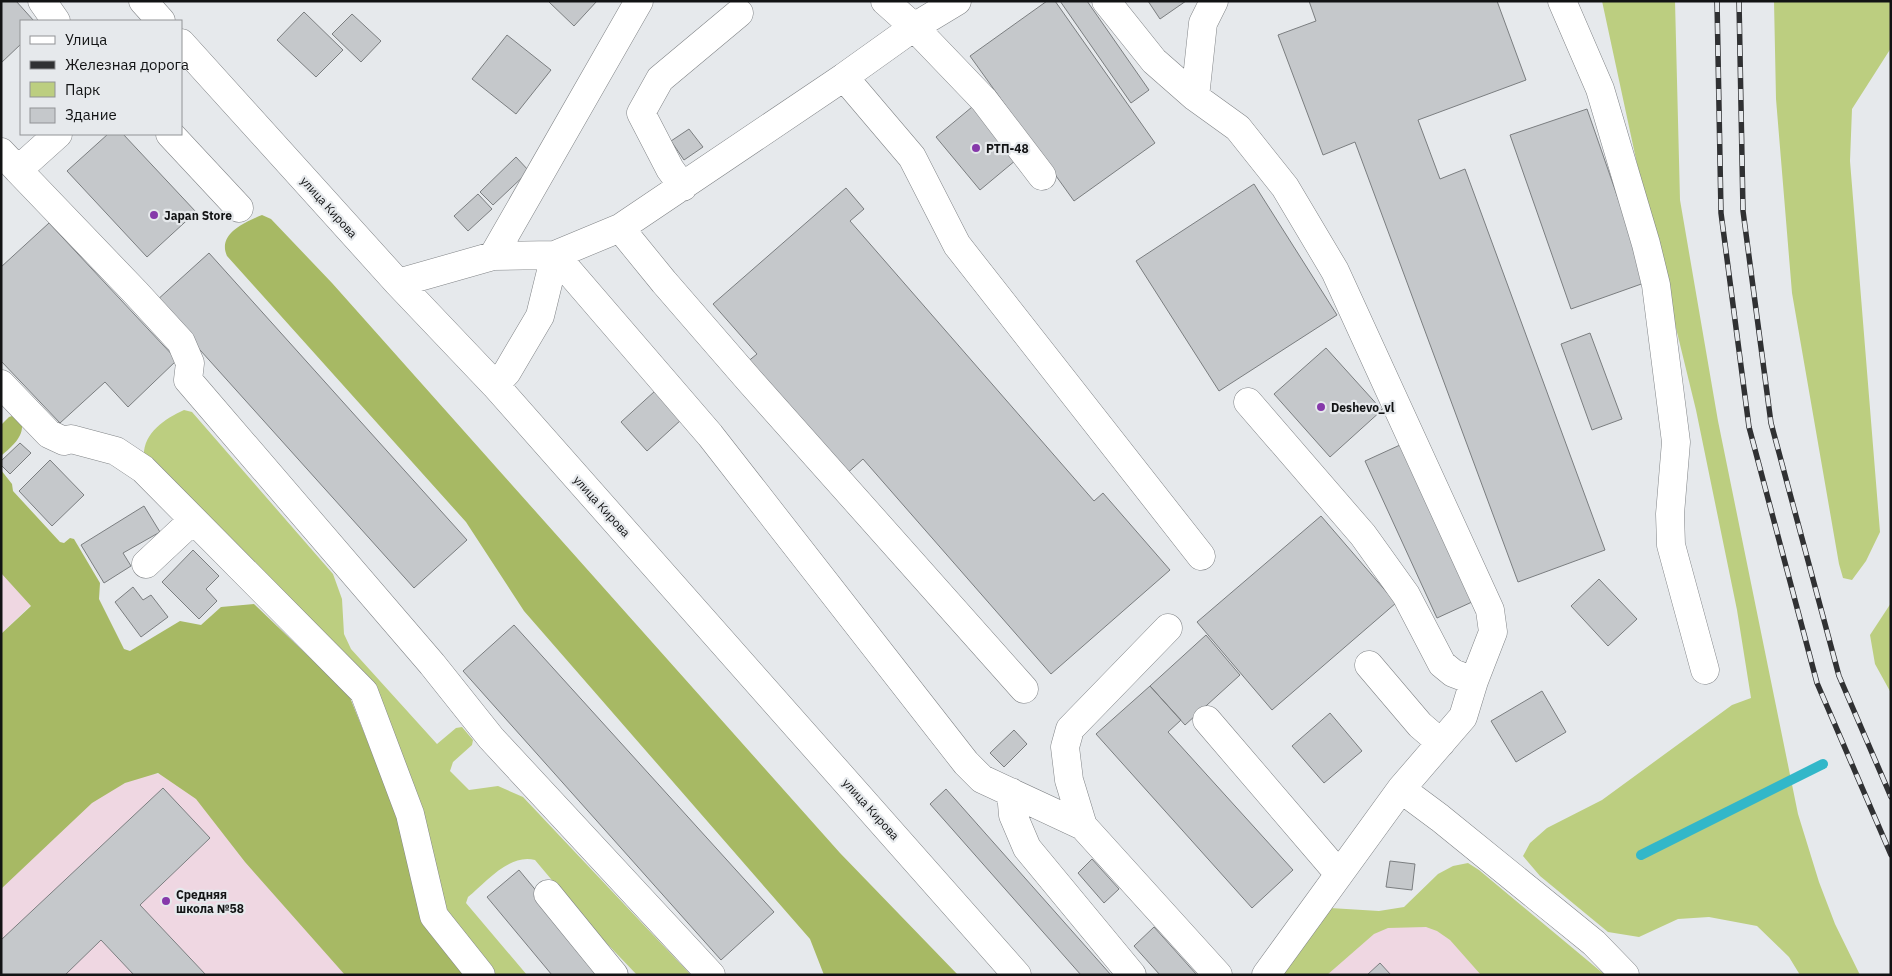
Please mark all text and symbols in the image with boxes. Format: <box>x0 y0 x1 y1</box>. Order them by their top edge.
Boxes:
legend <box>20 20 182 135</box>
text: Улица <box>65 30 107 49</box>
text: Железная дорога <box>65 55 189 74</box>
text: Парк <box>65 80 100 99</box>
text: Здание <box>65 105 117 124</box>
place label: РТП-48 <box>986 141 1029 156</box>
marker: РТП-48 <box>970 142 982 154</box>
street label: улица Кирова <box>297 173 361 241</box>
place label: Japan Store <box>164 208 232 223</box>
marker: Japan Store <box>148 209 160 221</box>
place label: Deshevo_vl <box>1331 400 1395 415</box>
marker: Deshevo_vl <box>1315 401 1327 413</box>
street label: улица Кирова <box>570 472 634 540</box>
street label: улица Кирова <box>839 775 903 843</box>
place label: Средняя школа №58 <box>176 887 244 916</box>
marker: Средняя школа №58 <box>160 895 172 907</box>

